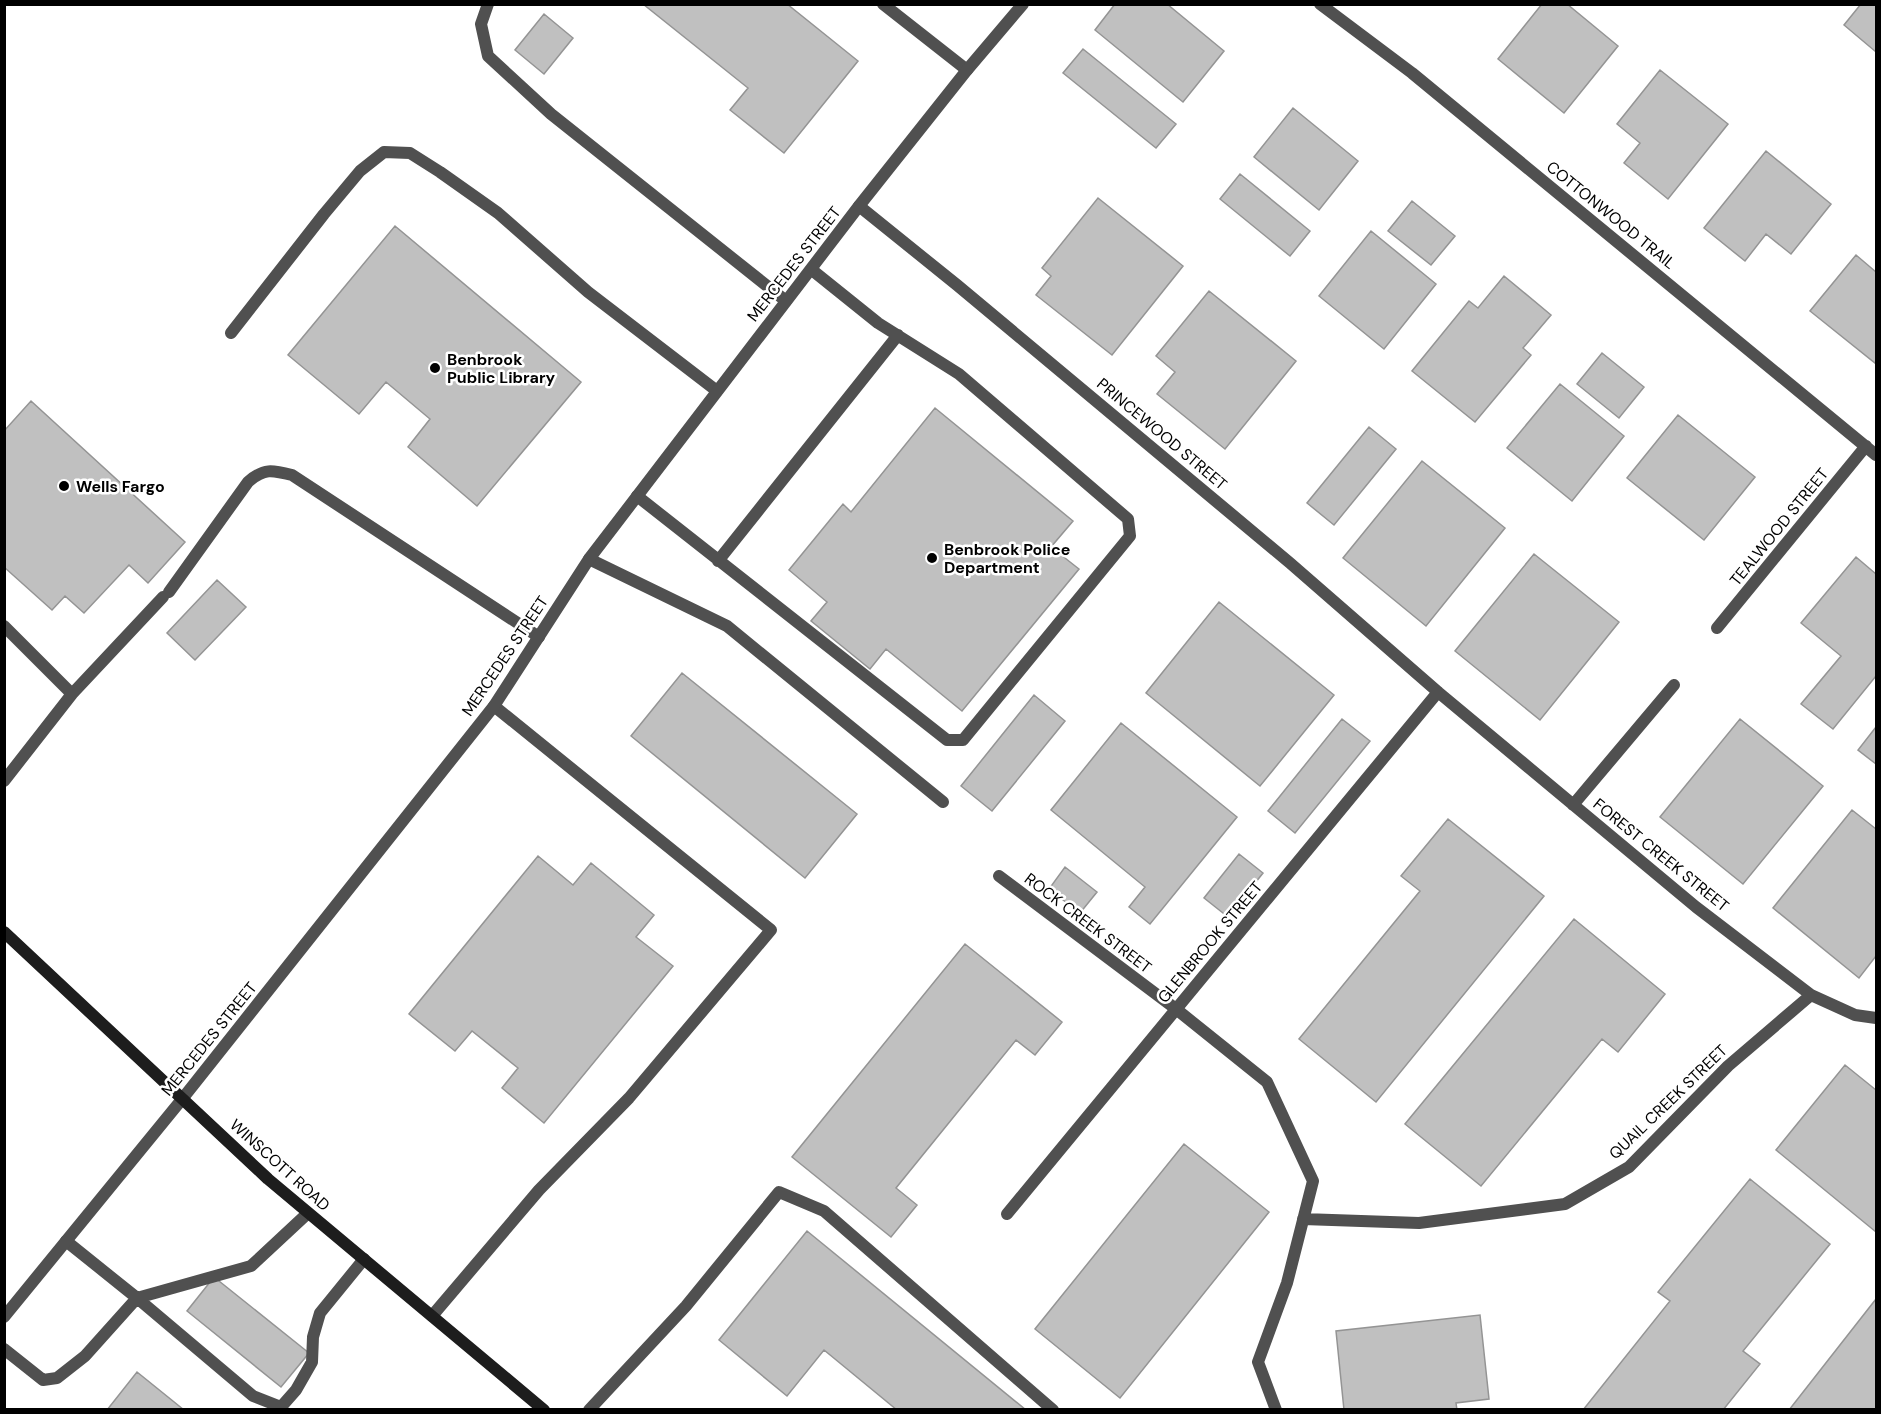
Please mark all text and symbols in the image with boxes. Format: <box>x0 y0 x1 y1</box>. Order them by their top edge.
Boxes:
street label: COTTONWOOD TRAIL <box>1542 156 1680 274</box>
street label: MERCEDES STREET <box>742 202 846 326</box>
place label: Benbrook Public Library <box>447 349 556 388</box>
marker: Benbrook Public Library <box>428 361 442 375</box>
street label: PRINCEWOOD STREET <box>1093 373 1231 495</box>
street label: TEALWOOD STREET <box>1725 464 1833 590</box>
place label: Wells Fargo <box>76 476 165 497</box>
marker: Wells Fargo <box>57 479 71 493</box>
place label: Benbrook Police Department <box>944 539 1070 578</box>
marker: Benbrook Police Department <box>925 551 939 565</box>
street label: MERCEDES STREET <box>457 592 553 720</box>
street label: FOREST CREEK STREET <box>1589 794 1733 916</box>
street label: ROCK CREEK STREET <box>1020 868 1156 978</box>
street label: GLENBROOK STREET <box>1153 877 1267 1007</box>
street label: MERCEDES STREET <box>157 978 261 1100</box>
street label: QUAIL CREEK STREET <box>1604 1040 1732 1164</box>
street label: WINSCOTT ROAD <box>225 1114 335 1216</box>

